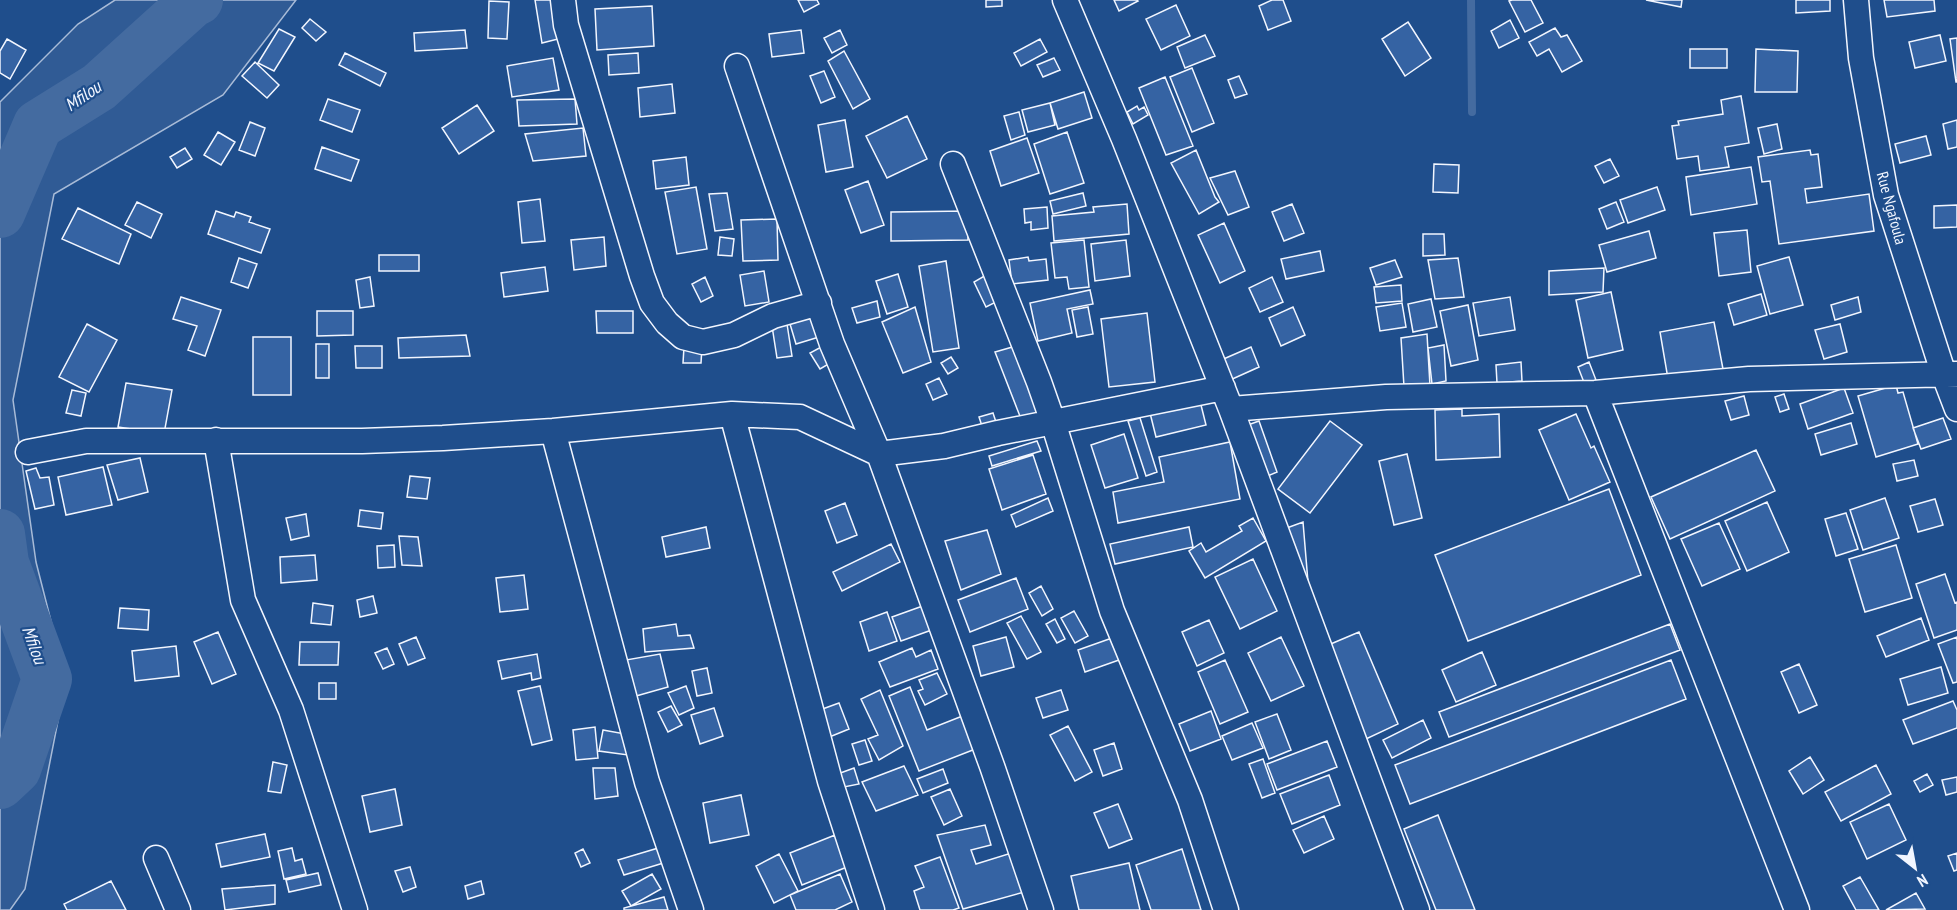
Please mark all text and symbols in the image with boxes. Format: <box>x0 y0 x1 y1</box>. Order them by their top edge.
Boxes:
water label: Mfilou <box>60 74 106 116</box>
street label: Rue Ngafoula <box>1873 169 1911 247</box>
water label: Mfilou <box>17 623 52 668</box>
north arrow <box>1885 838 1945 898</box>
text: N <box>1914 870 1932 892</box>

